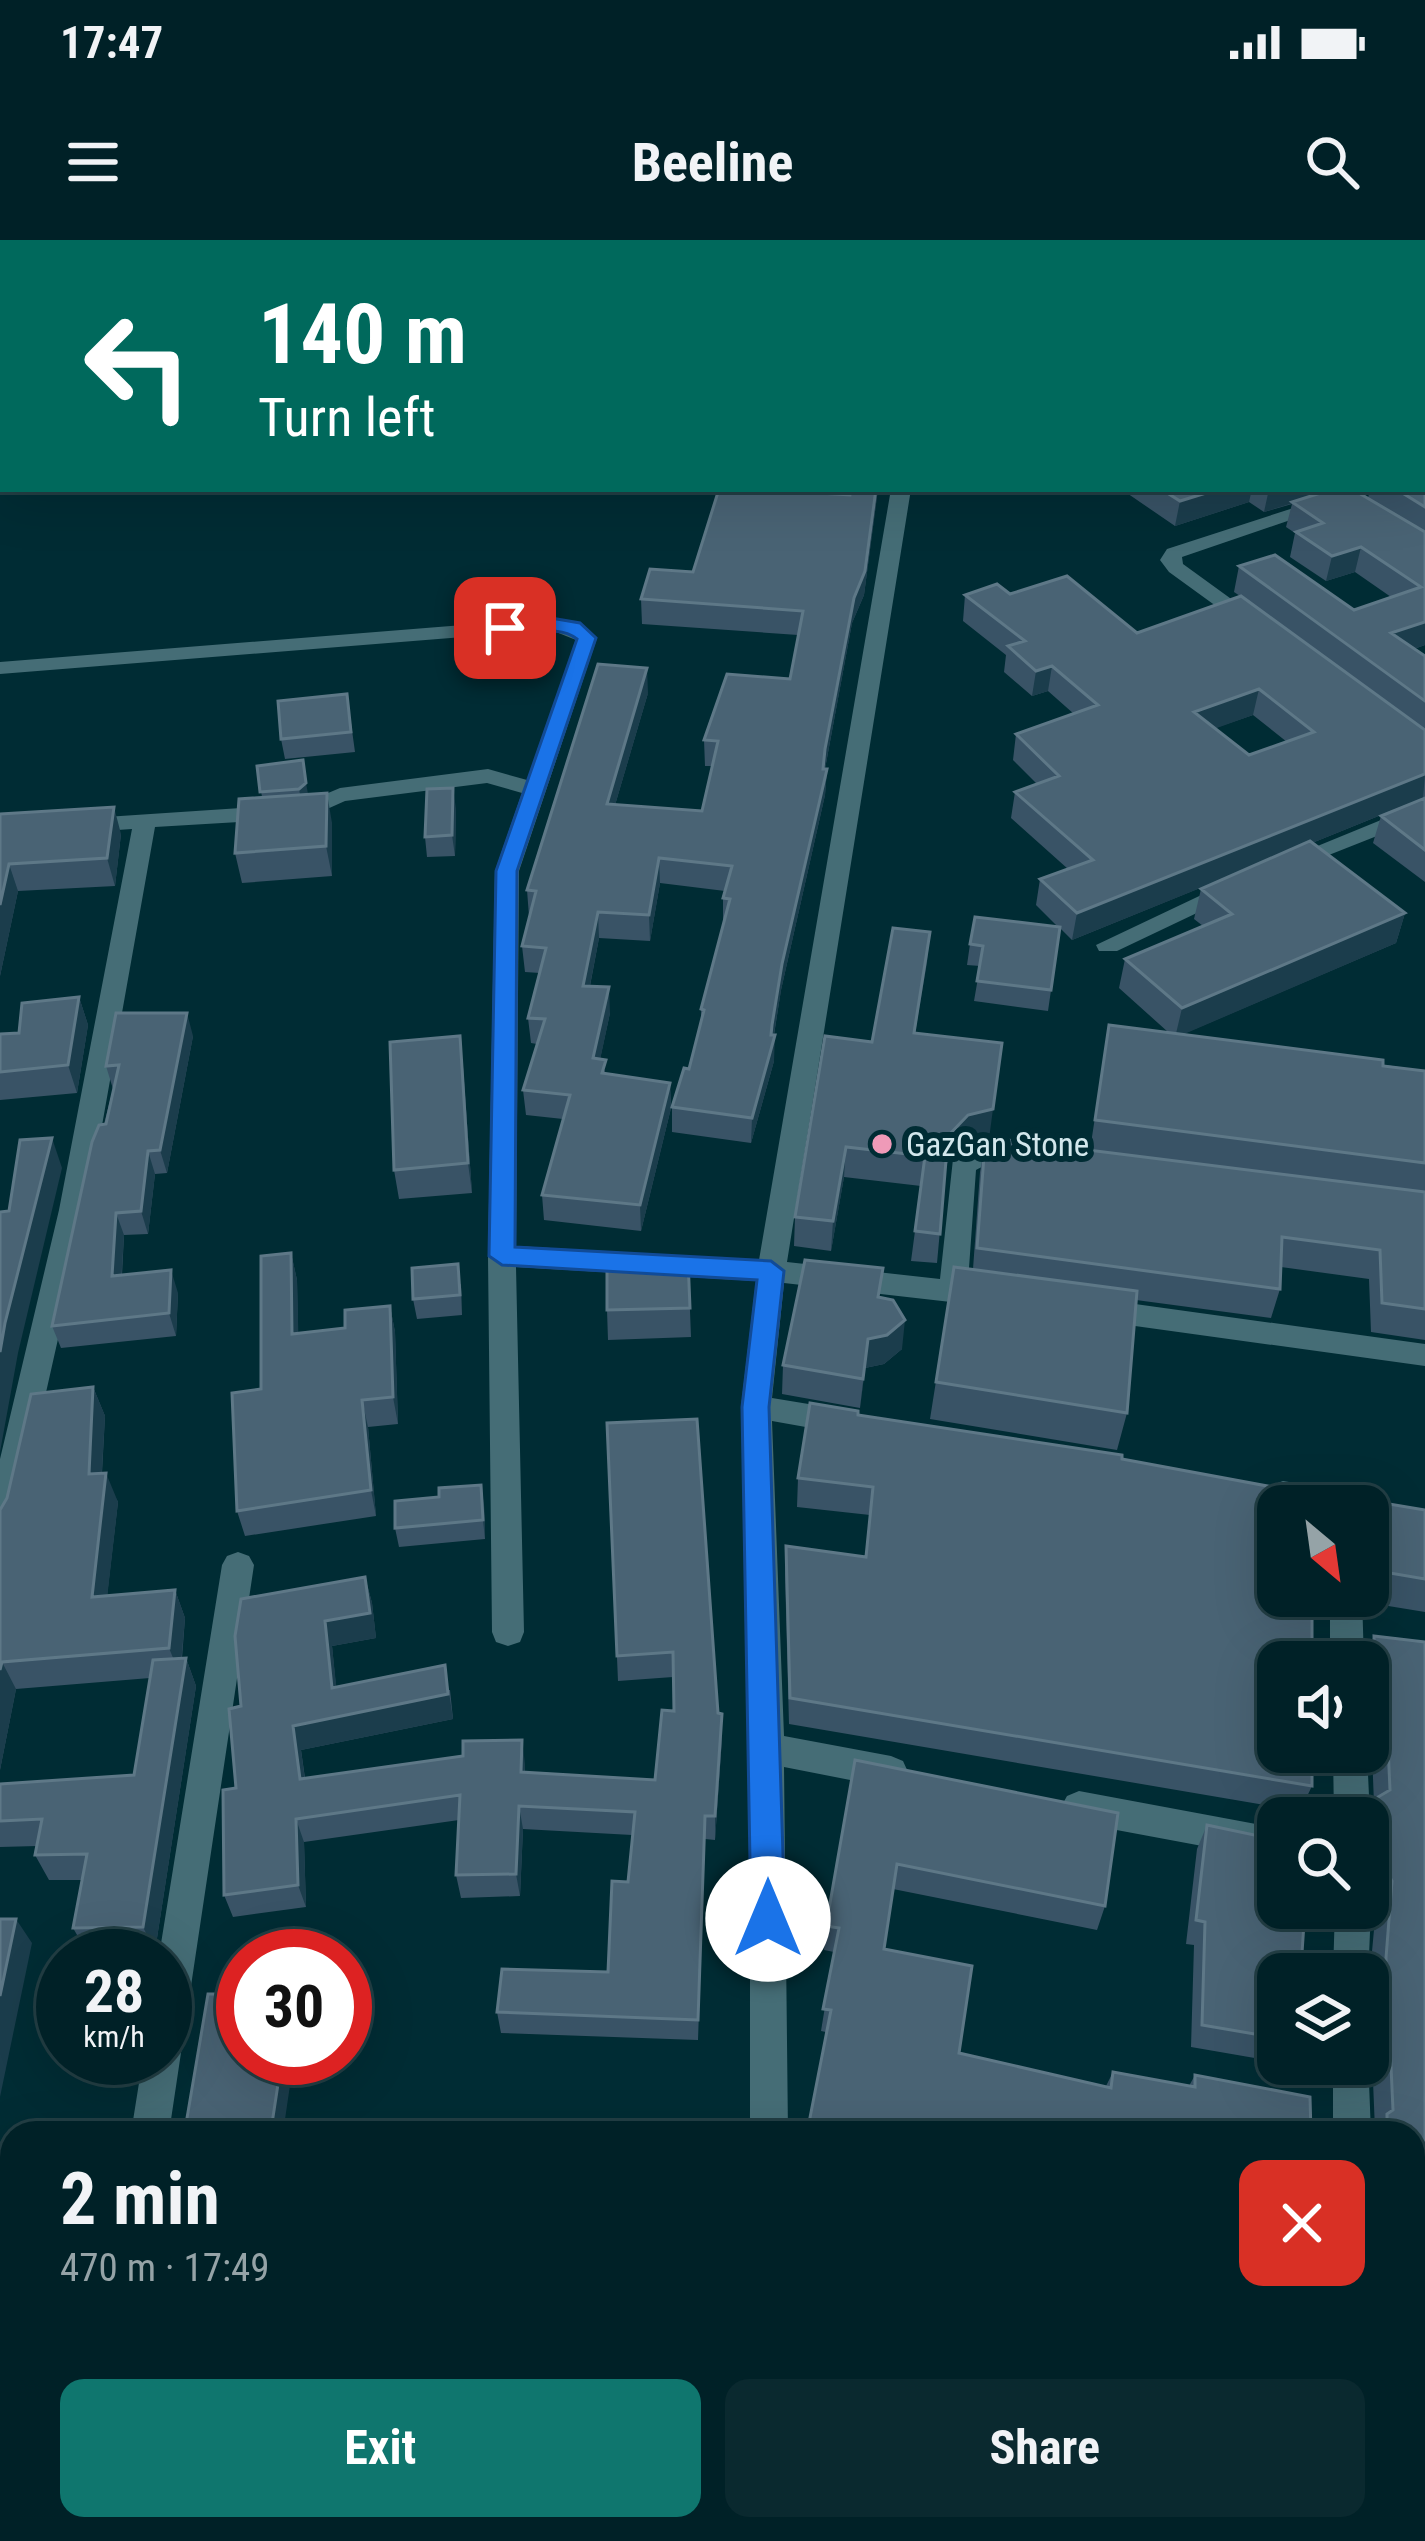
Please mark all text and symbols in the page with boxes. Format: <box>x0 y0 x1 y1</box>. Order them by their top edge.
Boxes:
text: 17:47 <box>60 16 163 69</box>
icon: menu <box>60 129 126 195</box>
icon: search <box>1299 129 1365 195</box>
text: Beeline <box>632 131 793 194</box>
text: 140 m <box>258 285 467 384</box>
icon: left <box>60 288 216 444</box>
text: Turn left <box>258 386 435 449</box>
pin <box>454 577 556 679</box>
icon: arrive <box>472 595 538 661</box>
place label: GazGan Stone <box>906 1125 1089 1164</box>
marker: GazGan Stone <box>869 1131 895 1157</box>
north arrow <box>1257 1485 1389 1617</box>
map controls <box>1257 1485 1389 2085</box>
button: sound <box>1257 1641 1389 1773</box>
button: search <box>1257 1797 1389 1929</box>
position arrow <box>705 1856 831 1982</box>
speed limit sign: 30 <box>216 1929 372 2085</box>
button: layers <box>1257 1953 1389 2085</box>
text: 28 <box>84 1956 144 2027</box>
text: km/h <box>83 2019 145 2054</box>
text: 2 min <box>60 2157 220 2242</box>
button: close <box>1239 2160 1365 2286</box>
text: 470 m · 17:49 <box>60 2245 270 2291</box>
button: Exit <box>60 2379 701 2517</box>
button: Share <box>725 2379 1365 2517</box>

